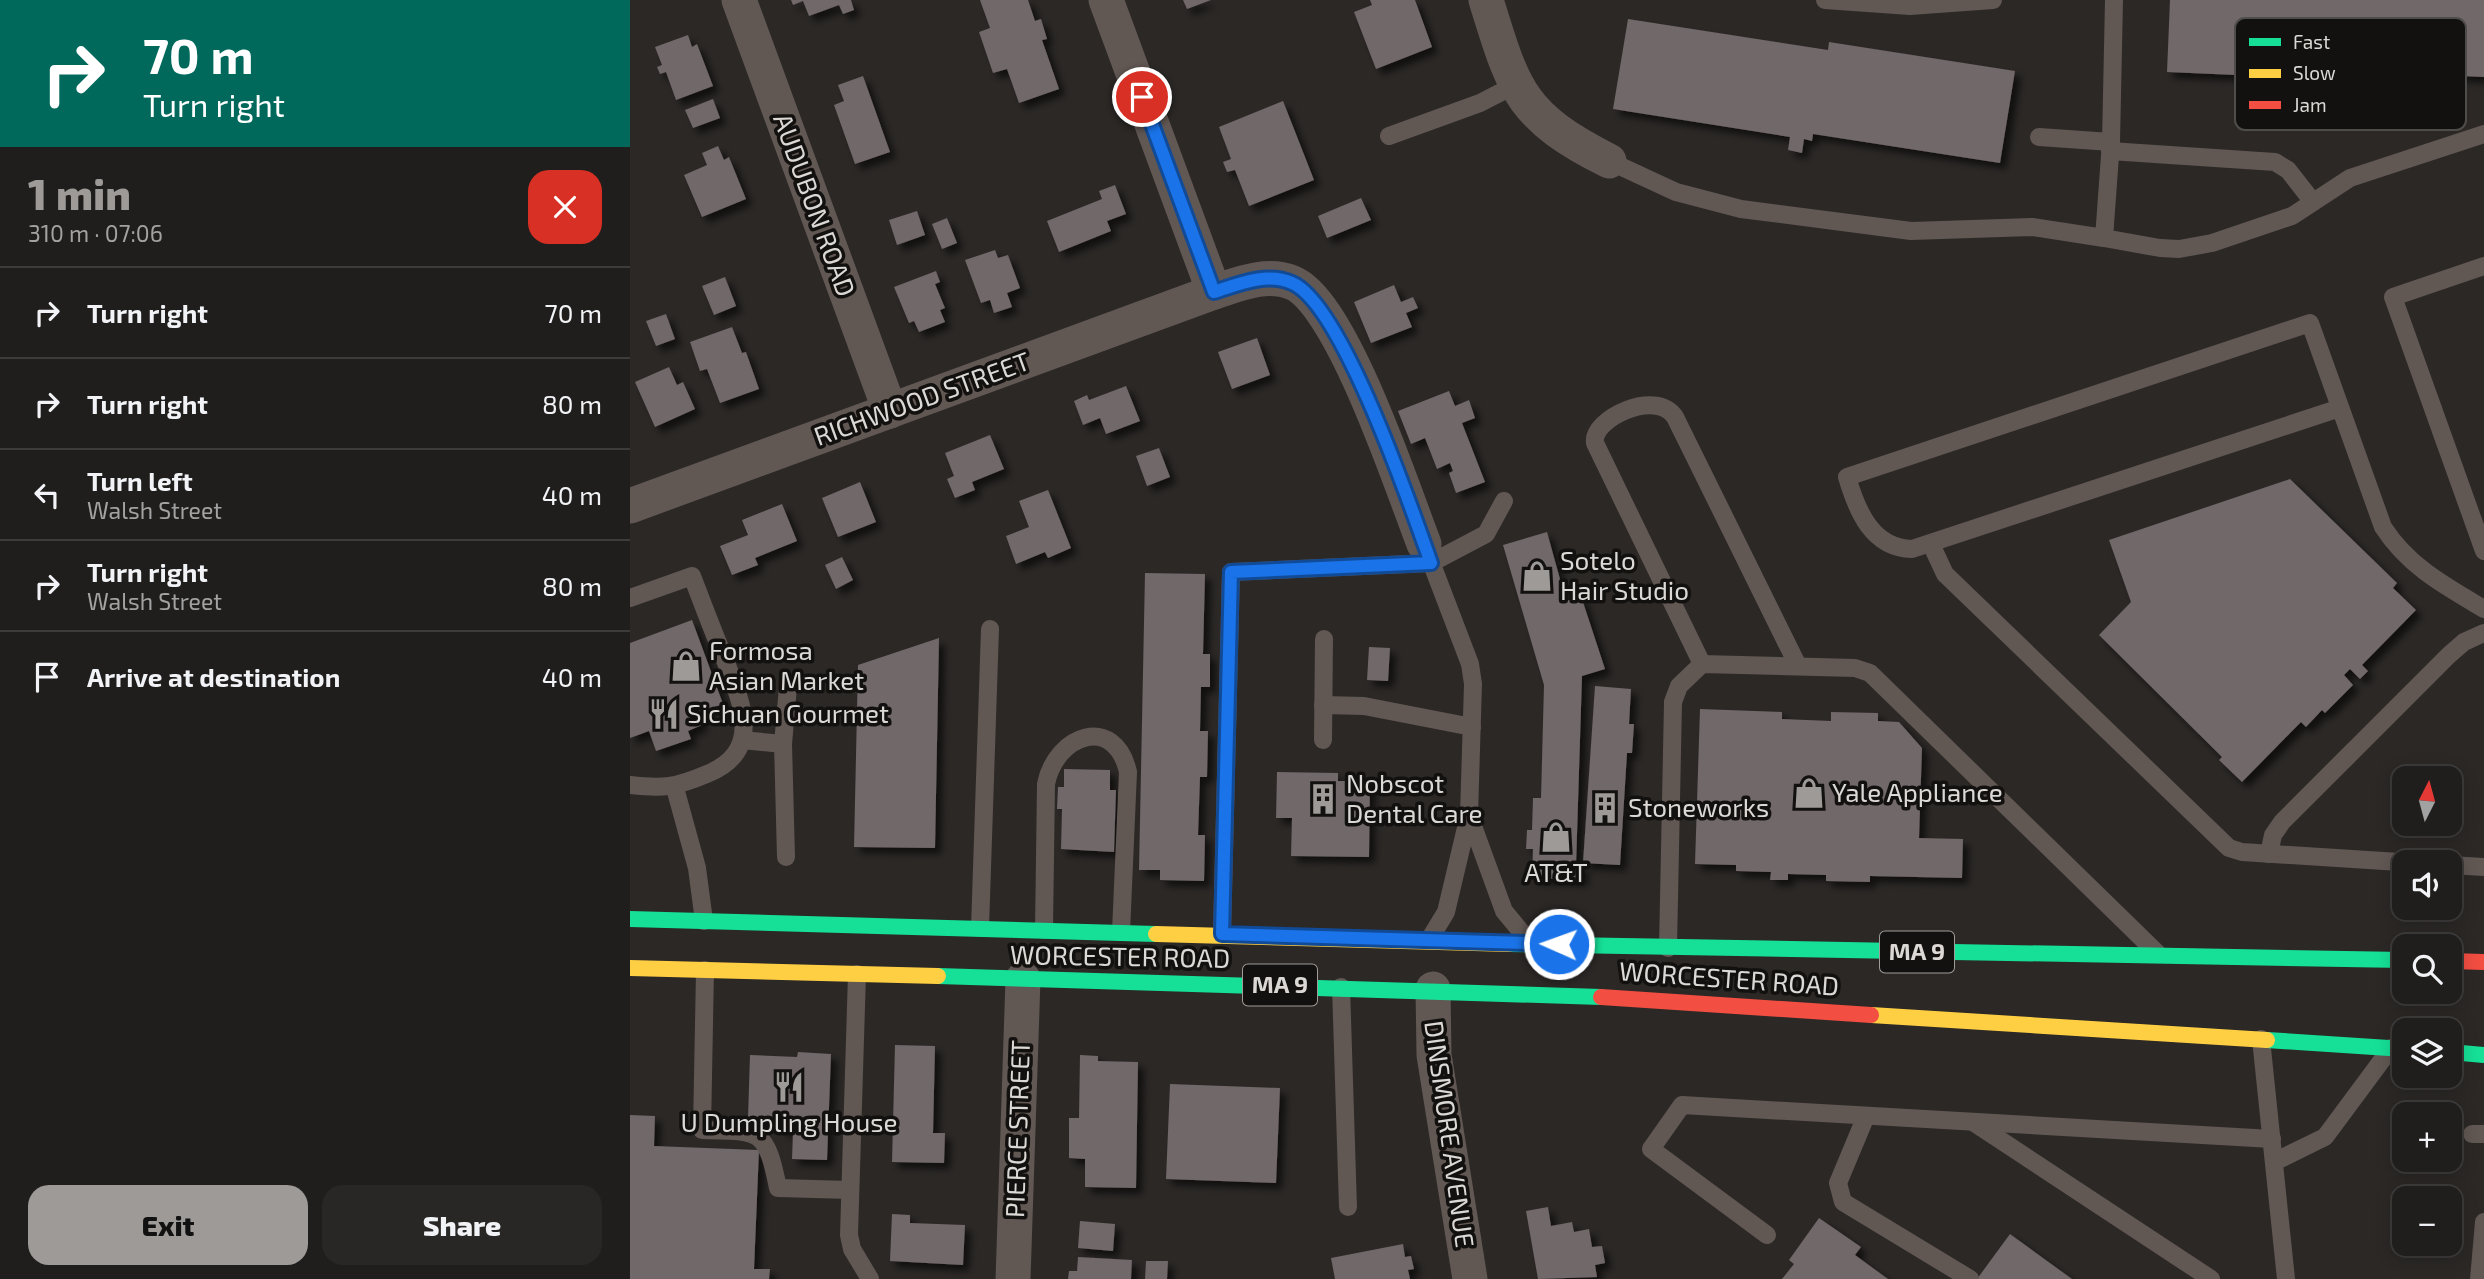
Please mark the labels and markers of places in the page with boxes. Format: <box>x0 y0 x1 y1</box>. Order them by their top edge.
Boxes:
pin <box>1112 67 1172 127</box>
place label: Sotelo Hair Studio <box>1560 544 1689 605</box>
shop icon: Sotelo Hair Studio <box>1520 559 1554 593</box>
place label: Formosa Asian Market <box>709 634 864 695</box>
shop icon: Formosa Asian Market <box>669 649 703 683</box>
restaurant icon: Sichuan Gourmet <box>647 697 681 731</box>
place label: Sichuan Gourmet <box>687 697 889 728</box>
place label: Nobscot Dental Care <box>1346 767 1483 828</box>
shop icon: Yale Appliance <box>1792 776 1826 810</box>
place label: Yale Appliance <box>1832 776 2003 807</box>
building icon: Nobscot Dental Care <box>1306 782 1340 816</box>
building icon: Stoneworks <box>1588 791 1622 825</box>
place label: Stoneworks <box>1628 791 1769 822</box>
shop icon: AT&T <box>1539 820 1573 854</box>
place label: AT&T <box>1524 856 1588 887</box>
restaurant icon: U Dumpling House <box>772 1070 806 1104</box>
place label: U Dumpling House <box>681 1106 897 1137</box>

